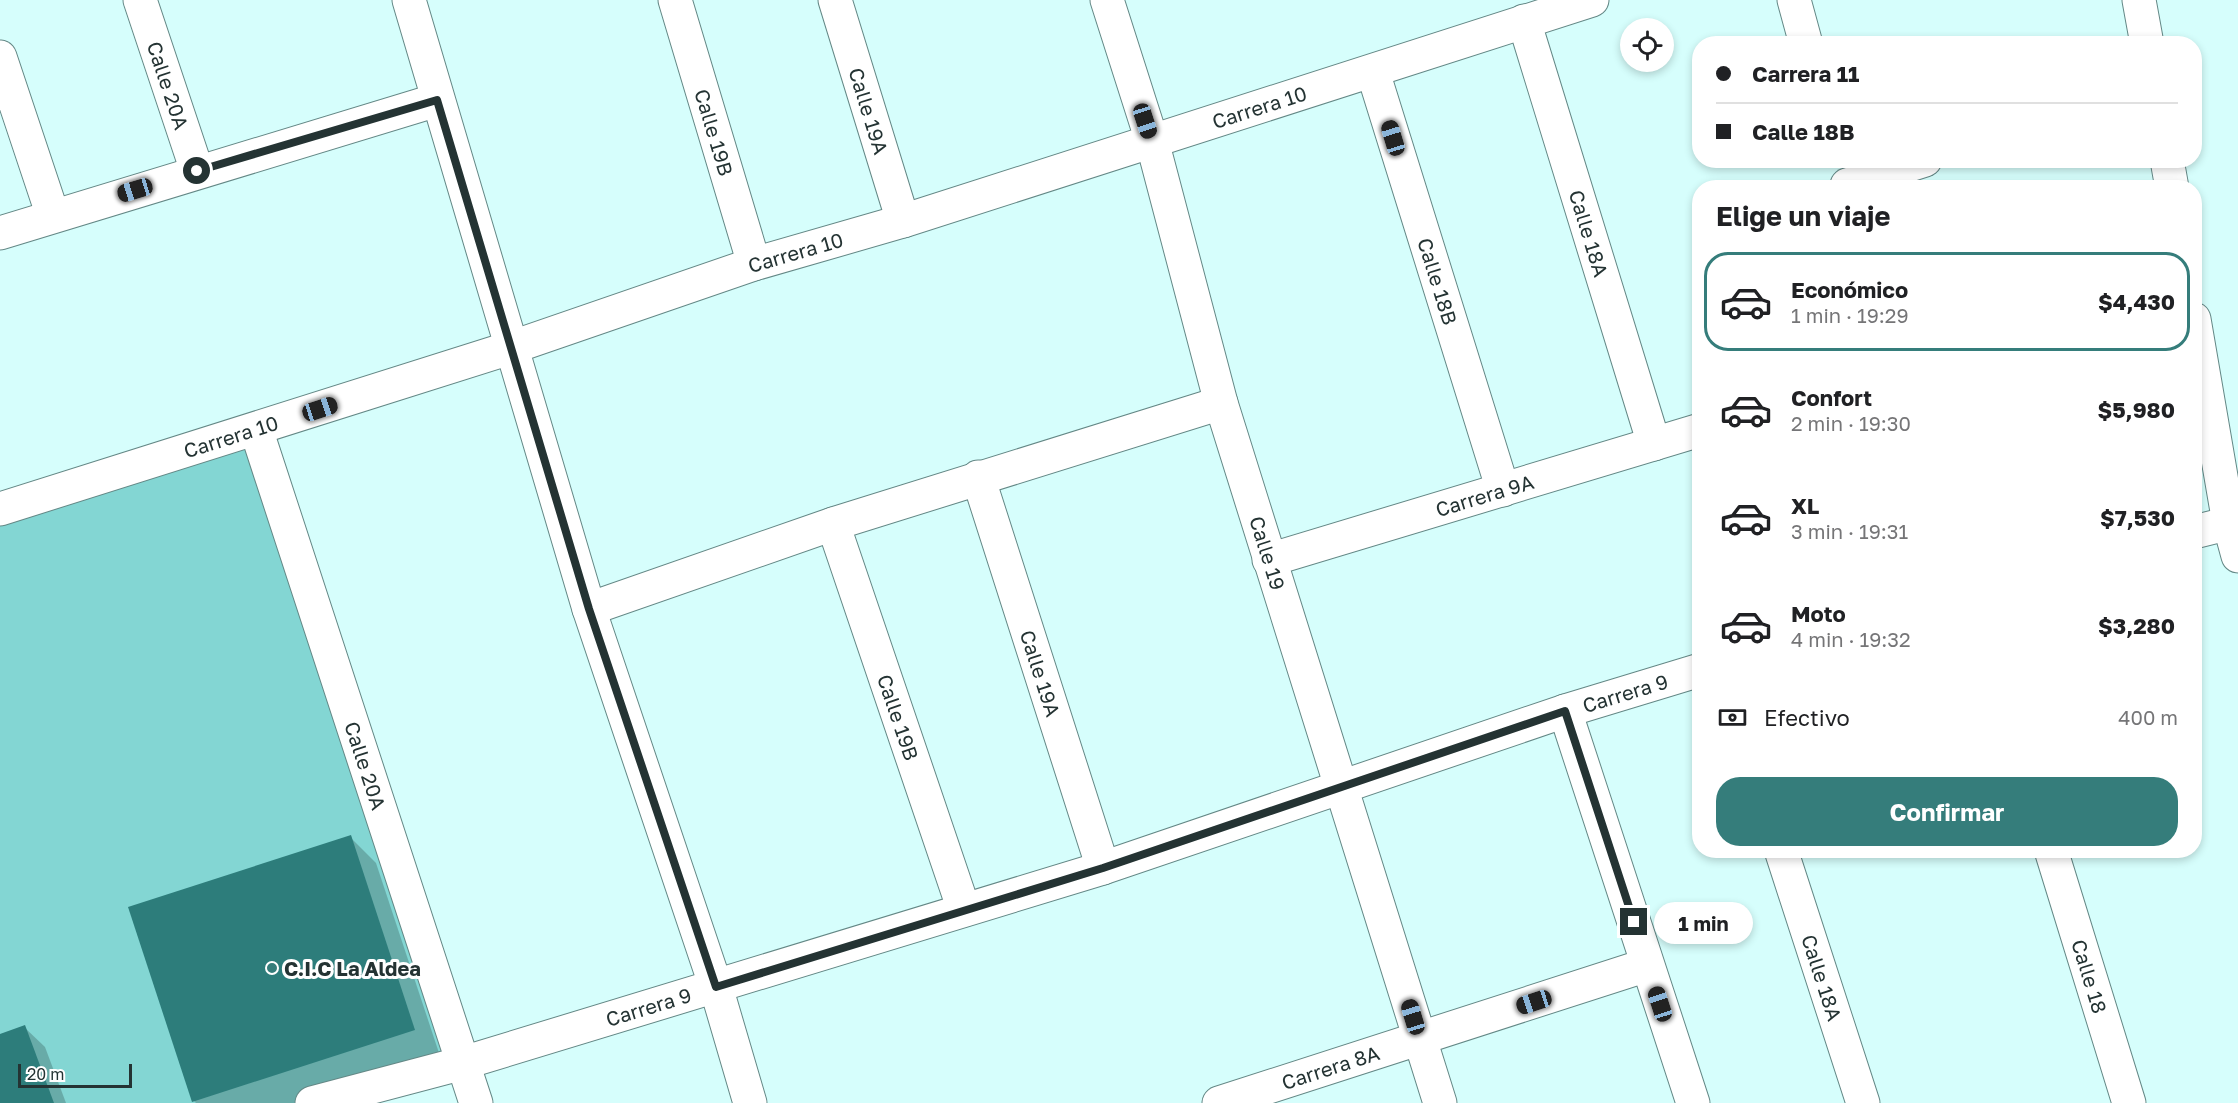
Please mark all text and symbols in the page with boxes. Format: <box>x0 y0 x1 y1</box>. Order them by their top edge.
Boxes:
map controls <box>1620 18 1674 72</box>
button: locate <box>1620 18 1674 72</box>
street label: Calle 20A <box>143 38 194 133</box>
text: Carrera 11 <box>1752 60 1859 87</box>
street label: Calle 19A <box>845 65 894 157</box>
street label: Carrera 10 <box>1209 80 1309 133</box>
street label: Calle 19B <box>690 86 739 178</box>
car <box>1131 101 1159 141</box>
car <box>1379 118 1407 158</box>
text: Calle 18B <box>1752 118 1854 145</box>
route start <box>183 157 210 184</box>
car <box>115 176 155 204</box>
street label: Calle 18A <box>1565 187 1614 279</box>
text: Elige un viaje <box>1716 200 1890 232</box>
street label: Carrera 10 <box>745 227 846 277</box>
street label: Calle 18B <box>1413 235 1463 327</box>
icon: car <box>1719 275 1773 329</box>
text: Económico <box>1791 276 1908 303</box>
text: $4,430 <box>2098 288 2175 315</box>
text: 1 min · 19:29 <box>1791 303 1909 327</box>
icon: car <box>1719 383 1773 437</box>
text: Confort <box>1791 384 1872 411</box>
car <box>300 395 340 423</box>
text: $5,980 <box>2097 396 2175 423</box>
street label: Carrera 10 <box>180 410 281 462</box>
text: 2 min · 19:30 <box>1791 411 1911 435</box>
street label: Carrera 9A <box>1432 469 1536 521</box>
icon: car <box>1719 491 1773 545</box>
text: XL <box>1791 492 1819 519</box>
text: $7,530 <box>2100 504 2175 531</box>
street label: Calle 19 <box>1245 513 1291 593</box>
text: 3 min · 19:31 <box>1791 519 1908 543</box>
icon: car <box>1719 599 1773 653</box>
text: Moto <box>1791 600 1846 627</box>
text: $3,280 <box>2098 612 2175 639</box>
street label: Calle 19A <box>1016 627 1066 719</box>
text: 4 min · 19:32 <box>1791 627 1911 651</box>
street label: Carrera 9 <box>1580 668 1671 717</box>
street label: Calle 19B <box>873 671 924 763</box>
icon: cash <box>1716 701 1749 734</box>
text: Efectivo <box>1764 704 1850 731</box>
text: 400 m <box>2118 705 2178 729</box>
street label: Calle 20A <box>340 718 391 813</box>
button: Confirmar <box>1716 777 2178 846</box>
callout: 1 min <box>1655 901 1754 943</box>
route end <box>1620 908 1647 935</box>
text: 1 min <box>1678 911 1729 935</box>
street label: Calle 18A <box>1797 931 1848 1024</box>
street label: Calle 18 <box>2067 936 2113 1016</box>
place label: C.I.C La Aldea <box>284 956 421 980</box>
marker: C.I.C La Aldea <box>265 961 279 975</box>
street label: Carrera 9 <box>603 982 694 1031</box>
car <box>1646 984 1674 1024</box>
car <box>1514 988 1554 1016</box>
car <box>1399 997 1427 1037</box>
street label: Carrera 8A <box>1278 1040 1382 1094</box>
scale bar <box>18 1061 132 1088</box>
text: 20 m <box>27 1064 64 1084</box>

